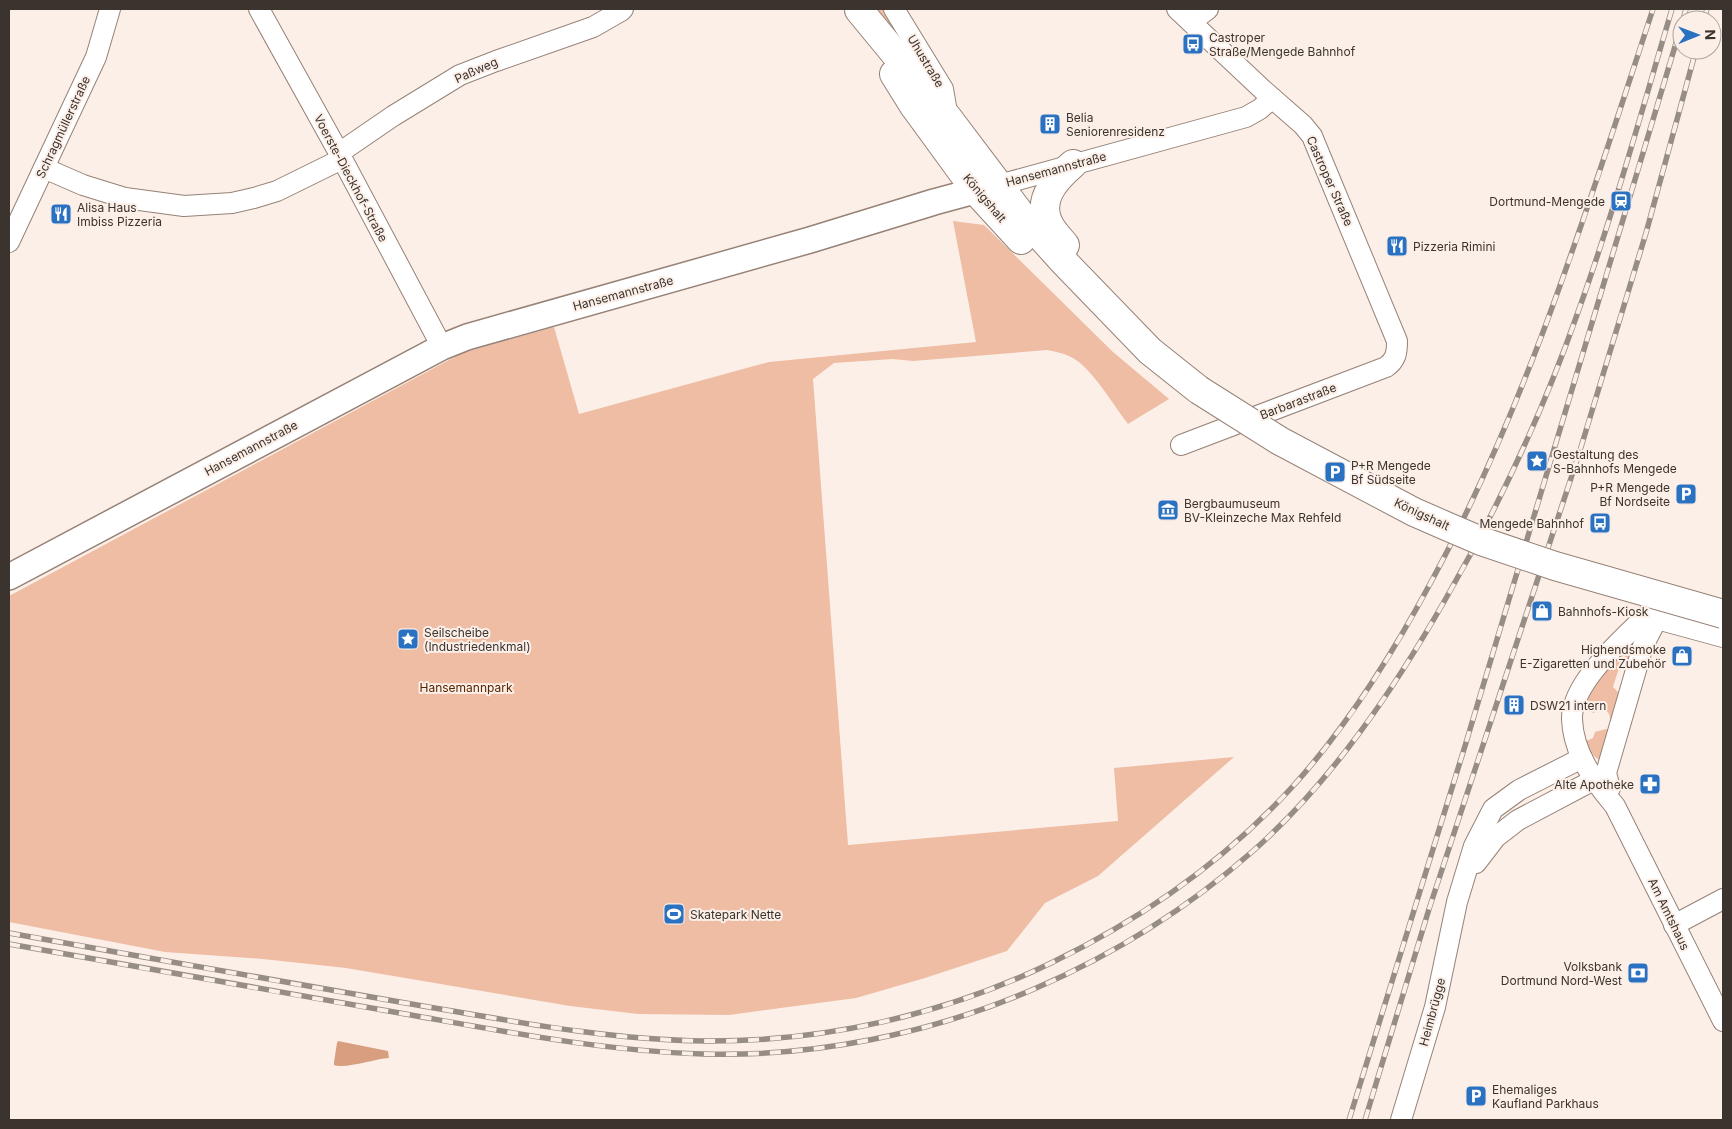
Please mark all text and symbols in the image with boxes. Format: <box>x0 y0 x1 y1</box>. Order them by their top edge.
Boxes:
north arrow <box>1672 10 1722 60</box>
text: N <box>1702 29 1719 40</box>
place label: Castroper Straße/Mengede Bahnhof <box>1209 30 1356 59</box>
street label: Uhustraße <box>904 32 948 90</box>
bus stop icon: Castroper Straße/Mengede Bahnhof <box>1181 32 1205 56</box>
street label: Paßweg <box>452 54 500 86</box>
street label: Schragmüllerstraße <box>33 73 93 181</box>
place label: Belia Seniorenresidenz <box>1066 110 1165 139</box>
street label: Voerste-Dieckhof-Straße <box>311 112 391 244</box>
building icon: Belia Seniorenresidenz <box>1038 112 1062 136</box>
street label: Castroper Straße <box>1303 134 1357 228</box>
street label: Hansemannstraße <box>1004 148 1108 190</box>
street label: Königshalt <box>960 170 1010 226</box>
station icon: Dortmund-Mengede <box>1609 189 1633 213</box>
place label: Dortmund-Mengede <box>1489 194 1605 209</box>
place label: Alisa Haus Imbiss Pizzeria <box>77 200 162 229</box>
restaurant icon: Alisa Haus Imbiss Pizzeria <box>49 202 73 226</box>
restaurant icon: Pizzeria Rimini <box>1385 234 1409 258</box>
place label: Pizzeria Rimini <box>1413 239 1496 254</box>
street label: Hansemannstraße <box>571 272 675 314</box>
street label: Barbarastraße <box>1258 380 1338 422</box>
street label: Hansemannstraße <box>202 417 300 479</box>
place label: Gestaltung des S-Bahnhofs Mengede <box>1553 447 1677 476</box>
place icon: Gestaltung des S-Bahnhofs Mengede <box>1525 449 1549 473</box>
place label: P+R Mengede Bf Südseite <box>1351 458 1431 487</box>
parking icon: P+R Mengede Bf Südseite <box>1323 460 1347 484</box>
place label: P+R Mengede Bf Nordseite <box>1590 480 1670 509</box>
parking icon: P+R Mengede Bf Nordseite <box>1674 482 1698 506</box>
street label: Königshalt <box>1392 495 1452 533</box>
place label: Bergbaumuseum BV-Kleinzeche Max Rehfeld <box>1184 496 1341 525</box>
museum icon: Bergbaumuseum BV-Kleinzeche Max Rehfeld <box>1156 498 1180 522</box>
bus stop icon: Mengede Bahnhof <box>1588 511 1612 535</box>
place label: Mengede Bahnhof <box>1479 516 1585 531</box>
shop icon: Bahnhofs-Kiosk <box>1530 599 1554 623</box>
place label: Bahnhofs-Kiosk <box>1558 604 1649 619</box>
place label: Seilscheibe (Industriedenkmal) <box>424 625 531 654</box>
place icon: Seilscheibe (Industriedenkmal) <box>396 627 420 651</box>
place label: Highendsmoke E-Zigaretten und Zubehör <box>1520 642 1666 671</box>
shop icon: Highendsmoke E-Zigaretten und Zubehör <box>1670 644 1694 668</box>
park label: Hansemannpark <box>420 680 513 695</box>
building icon: DSW21 intern <box>1502 693 1526 717</box>
place label: DSW21 intern <box>1530 698 1606 713</box>
pharmacy icon: Alte Apotheke <box>1638 772 1662 796</box>
place label: Alte Apotheke <box>1554 777 1634 792</box>
street label: Am Amtshaus <box>1645 875 1693 953</box>
sports icon: Skatepark Nette <box>662 902 686 926</box>
place label: Skatepark Nette <box>690 907 781 922</box>
place label: Volksbank Dortmund Nord-West <box>1501 959 1622 988</box>
bank icon: Volksbank Dortmund Nord-West <box>1626 961 1650 985</box>
street label: Heimbrügge <box>1416 976 1448 1048</box>
place label: Ehemaliges Kaufland Parkhaus <box>1492 1082 1599 1111</box>
parking icon: Ehemaliges Kaufland Parkhaus <box>1464 1084 1488 1108</box>

